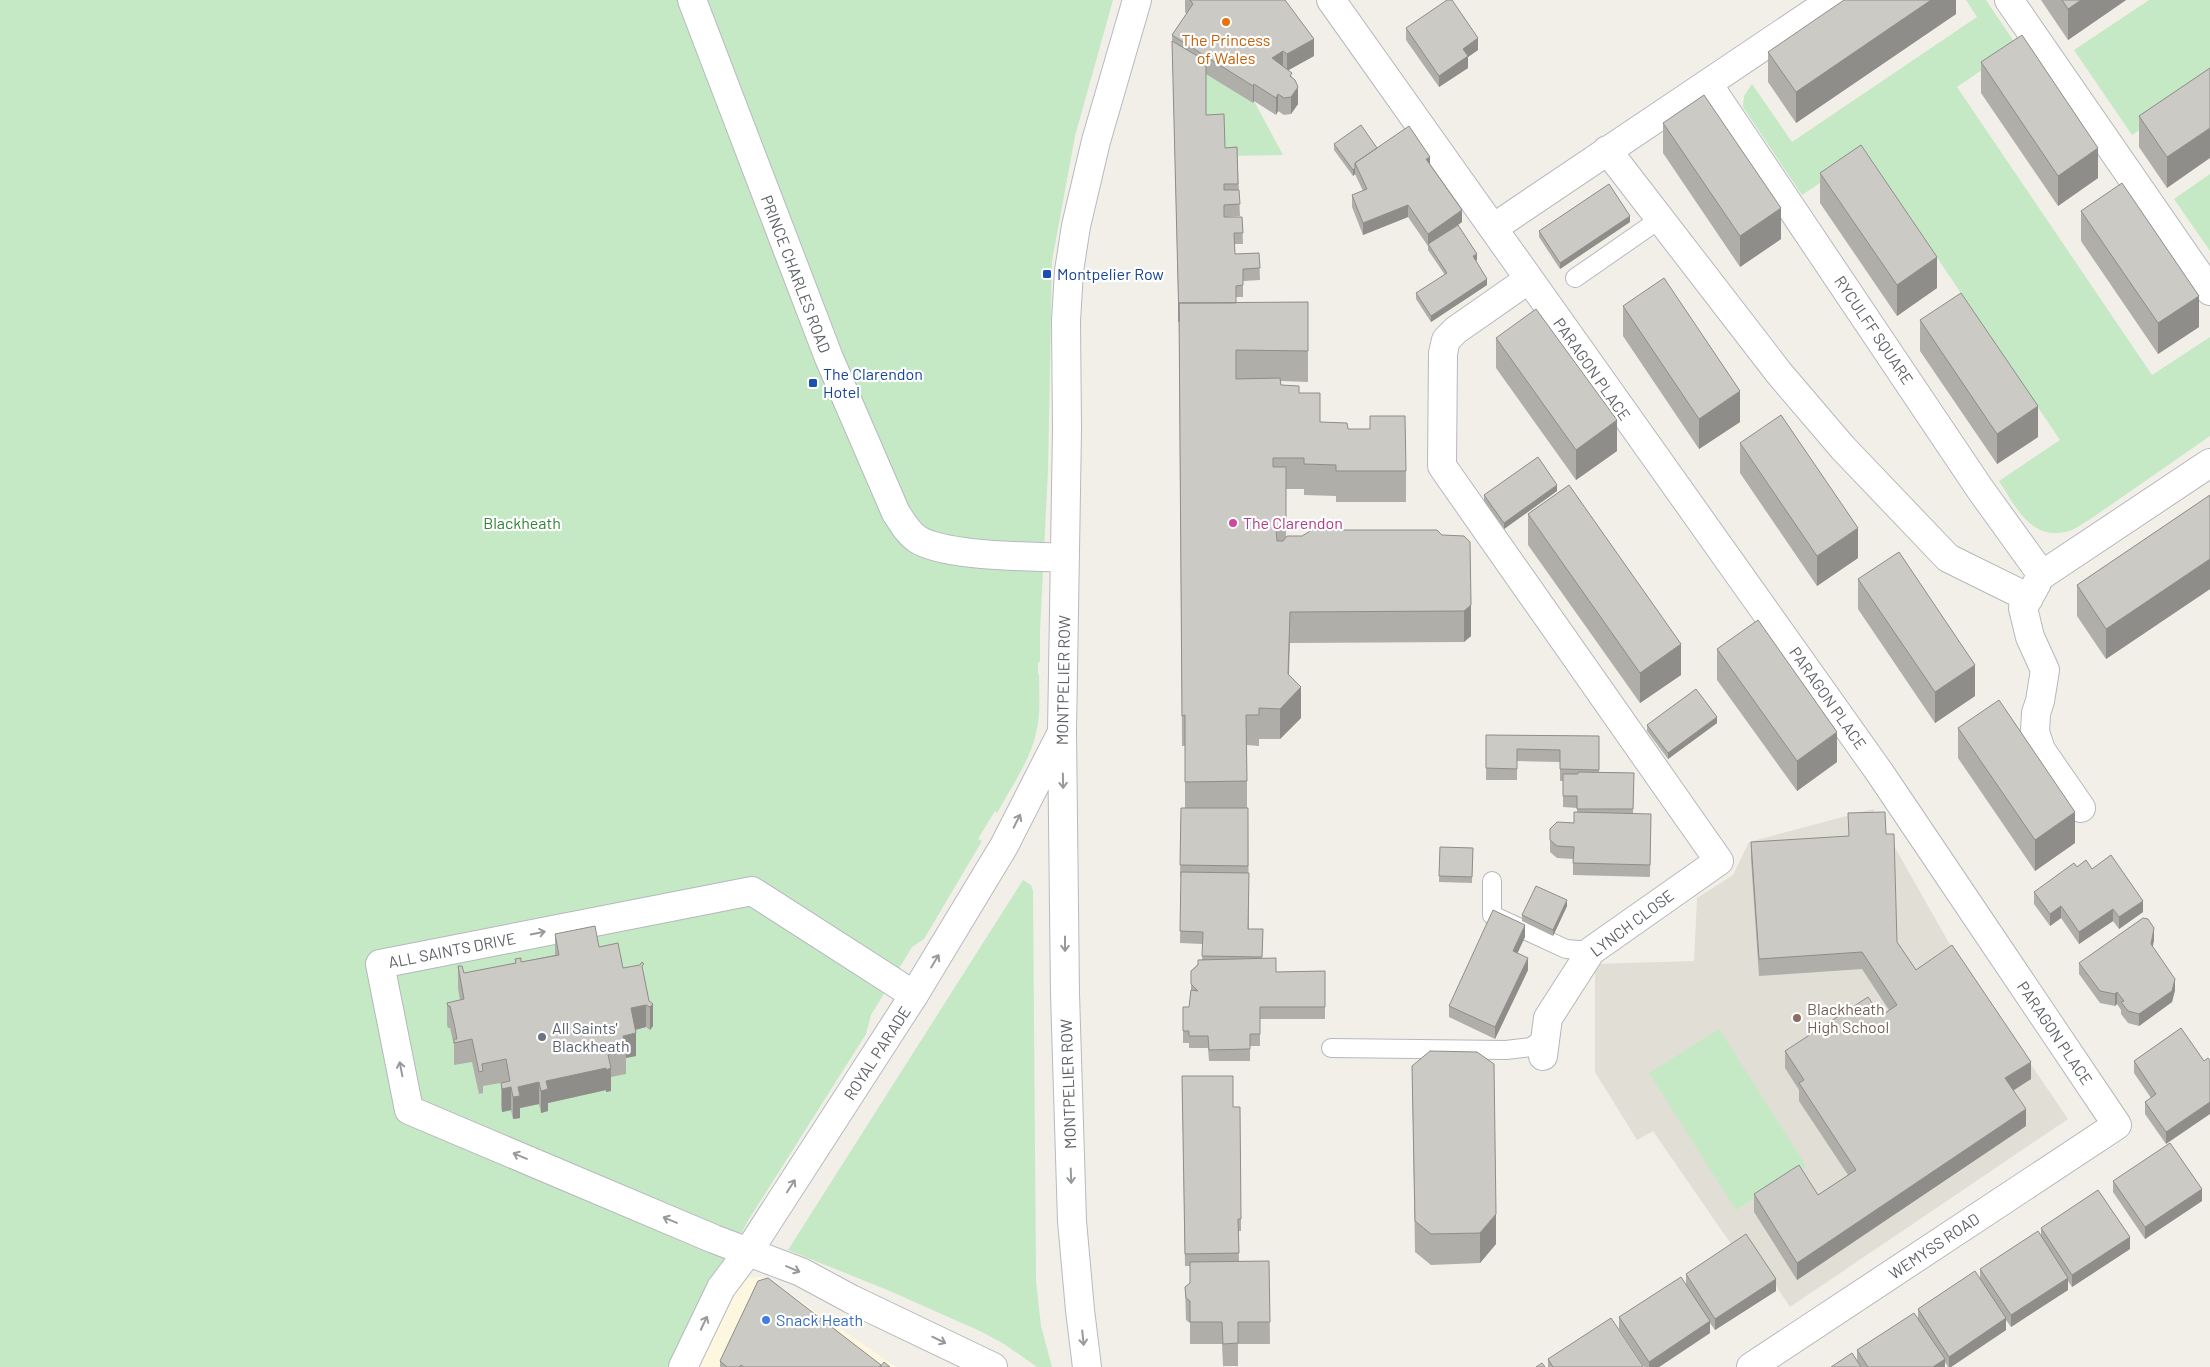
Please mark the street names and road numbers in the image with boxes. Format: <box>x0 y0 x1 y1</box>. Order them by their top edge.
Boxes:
street label: PRINCE CHARLES ROAD <box>758 192 835 355</box>
street label: RYCULFF SQUARE <box>1831 272 1918 388</box>
street label: PARAGON PLACE <box>1550 314 1635 424</box>
street label: MONTPELIER ROW <box>1052 615 1073 745</box>
street label: PARAGON PLACE <box>1786 643 1871 753</box>
street label: LYNCH CLOSE <box>1586 885 1677 960</box>
street label: ALL SAINTS DRIVE <box>387 928 517 971</box>
street label: PARAGON PLACE <box>2014 977 2097 1088</box>
street label: ROYAL PARADE <box>839 1002 914 1103</box>
street label: MONTPELIER ROW <box>1056 1019 1079 1149</box>
street label: WEMYSS ROAD <box>1885 1208 1983 1283</box>

